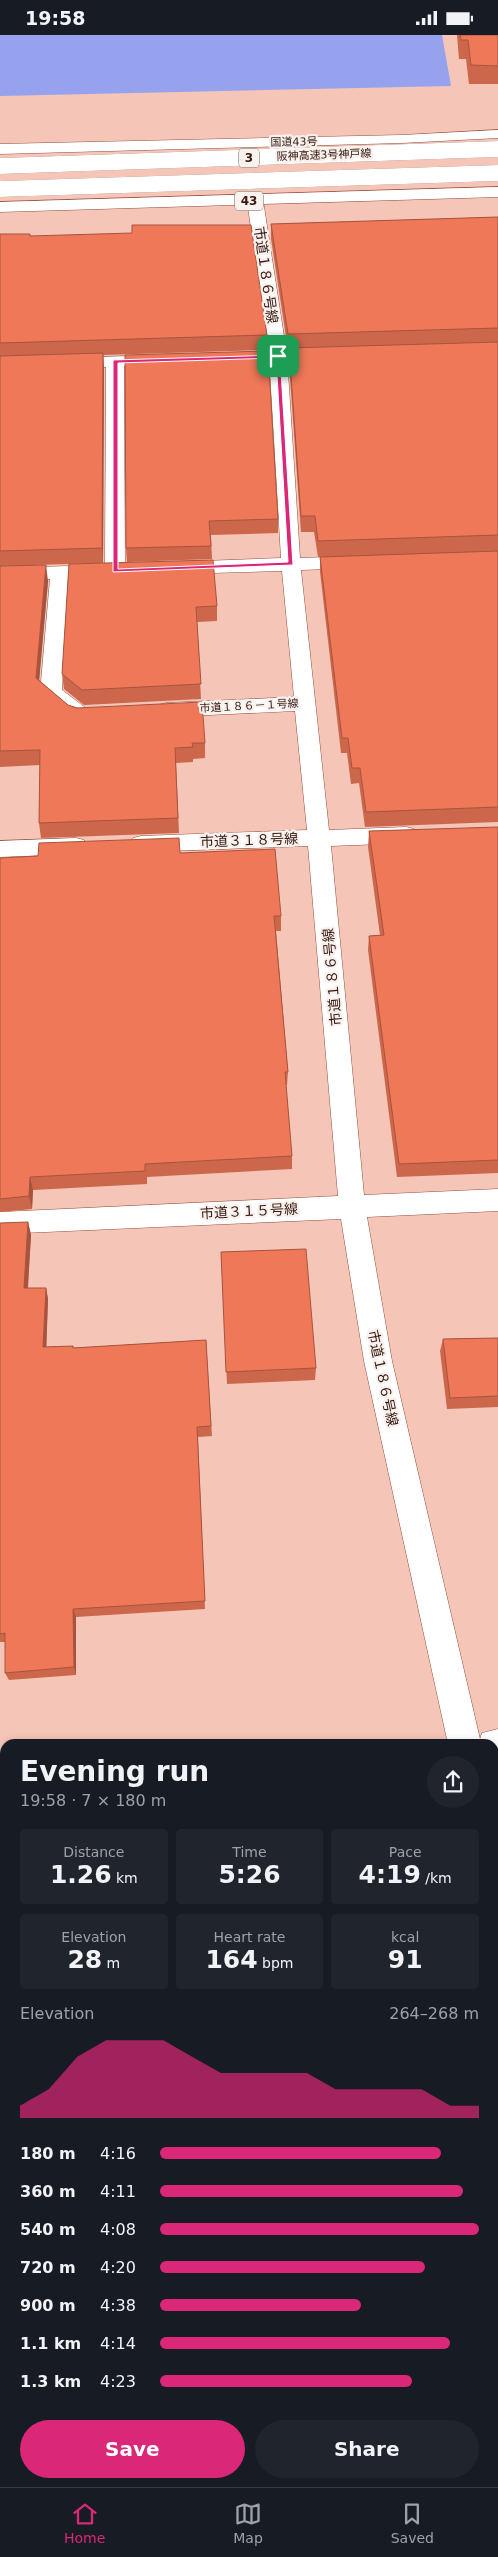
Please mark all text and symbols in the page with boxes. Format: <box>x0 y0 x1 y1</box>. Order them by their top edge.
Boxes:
text: 19:58 <box>25 7 85 29</box>
street label: 国道43号 <box>270 135 318 149</box>
street label: 阪神高速3号神戸線 <box>276 147 372 163</box>
road number: 3 <box>239 149 259 167</box>
road number: 43 <box>235 192 263 211</box>
street label: 市道１８６号線 <box>251 225 281 325</box>
pin <box>257 335 299 377</box>
icon: arrive <box>264 342 292 370</box>
street label: 市道１８６－１号線 <box>199 697 299 715</box>
street label: 市道３１８号線 <box>200 830 298 850</box>
street label: 市道１８６号線 <box>320 927 344 1027</box>
street label: 市道３１５号線 <box>200 1200 298 1222</box>
street label: 市道１８６号線 <box>365 1328 401 1428</box>
text: Evening run <box>20 1755 209 1788</box>
button: share <box>427 1756 479 1808</box>
text: 19:58 · 7 × 180 m <box>20 1791 166 1810</box>
text: Distance <box>63 1844 124 1860</box>
text: Time <box>232 1844 267 1860</box>
text: Pace <box>389 1844 422 1860</box>
text: 1.26 <box>50 1860 112 1889</box>
text: 5:26 <box>218 1860 281 1889</box>
text: 4:19 <box>359 1860 421 1889</box>
text: km <box>112 1870 138 1886</box>
text: /km <box>421 1870 452 1886</box>
text: Elevation <box>61 1929 126 1945</box>
text: Heart rate <box>214 1929 285 1945</box>
text: kcal <box>391 1929 419 1945</box>
text: 28 <box>67 1945 102 1974</box>
text: 164 <box>205 1945 258 1974</box>
text: 91 <box>388 1945 423 1974</box>
text: m <box>102 1955 120 1971</box>
text: bpm <box>258 1955 294 1971</box>
text: Elevation <box>20 2004 94 2023</box>
text: 264–268 m <box>389 2004 479 2023</box>
text: 180 m <box>20 2144 76 2163</box>
text: 4:16 <box>100 2144 136 2163</box>
text: 360 m <box>20 2182 76 2201</box>
text: 4:11 <box>100 2182 136 2201</box>
text: 540 m <box>20 2220 76 2239</box>
text: 4:08 <box>100 2220 136 2239</box>
text: 720 m <box>20 2258 76 2277</box>
text: 4:20 <box>100 2258 136 2277</box>
text: 900 m <box>20 2296 76 2315</box>
text: 4:38 <box>100 2296 136 2315</box>
text: 1.1 km <box>20 2334 81 2353</box>
text: 4:14 <box>100 2334 136 2353</box>
text: 1.3 km <box>20 2372 81 2391</box>
text: 4:23 <box>100 2372 136 2391</box>
button: Save <box>20 2420 245 2478</box>
button: Share <box>255 2420 479 2478</box>
tab: Home <box>64 2500 105 2546</box>
tab: Map <box>233 2500 263 2546</box>
tab: Saved <box>391 2500 434 2546</box>

